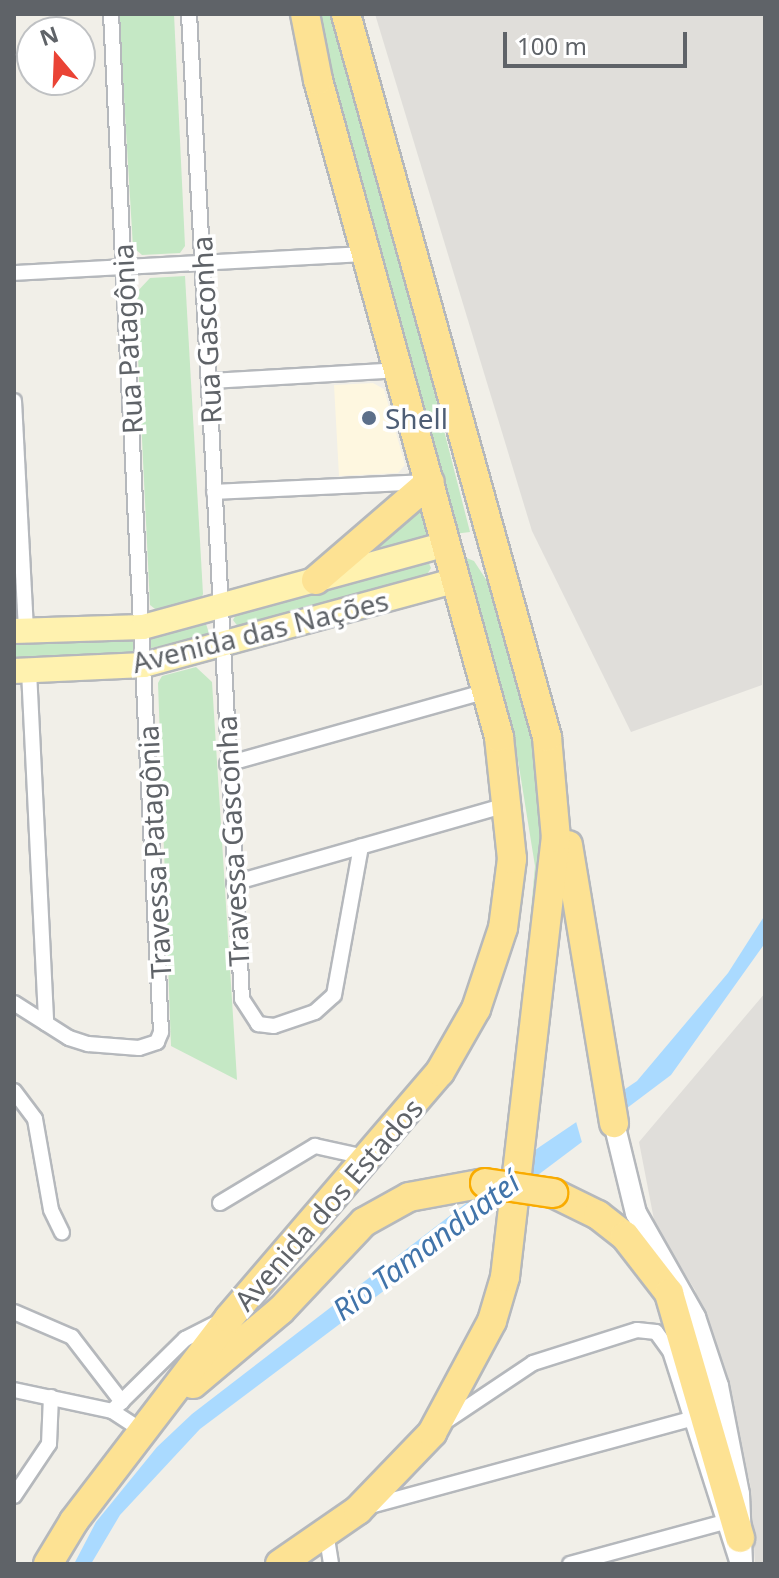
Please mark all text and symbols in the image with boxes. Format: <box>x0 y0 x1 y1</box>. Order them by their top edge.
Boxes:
north arrow <box>16 16 96 96</box>
scale bar <box>507 16 691 66</box>
text: N <box>35 18 62 52</box>
text: 100 m <box>517 29 587 62</box>
street label: Rua Gasconha <box>184 235 228 425</box>
street label: Rua Patagônia <box>105 243 149 435</box>
place label: Shell <box>385 401 448 435</box>
marker: Shell <box>360 409 378 427</box>
street label: Avenida das Nações <box>128 583 392 679</box>
street label: Travessa Gasconha <box>209 715 255 967</box>
street label: Travessa Patagônia <box>131 725 177 979</box>
street label: Avenida dos Estados <box>227 1091 429 1317</box>
water label: Rio Tamanduateí <box>326 1164 526 1328</box>

